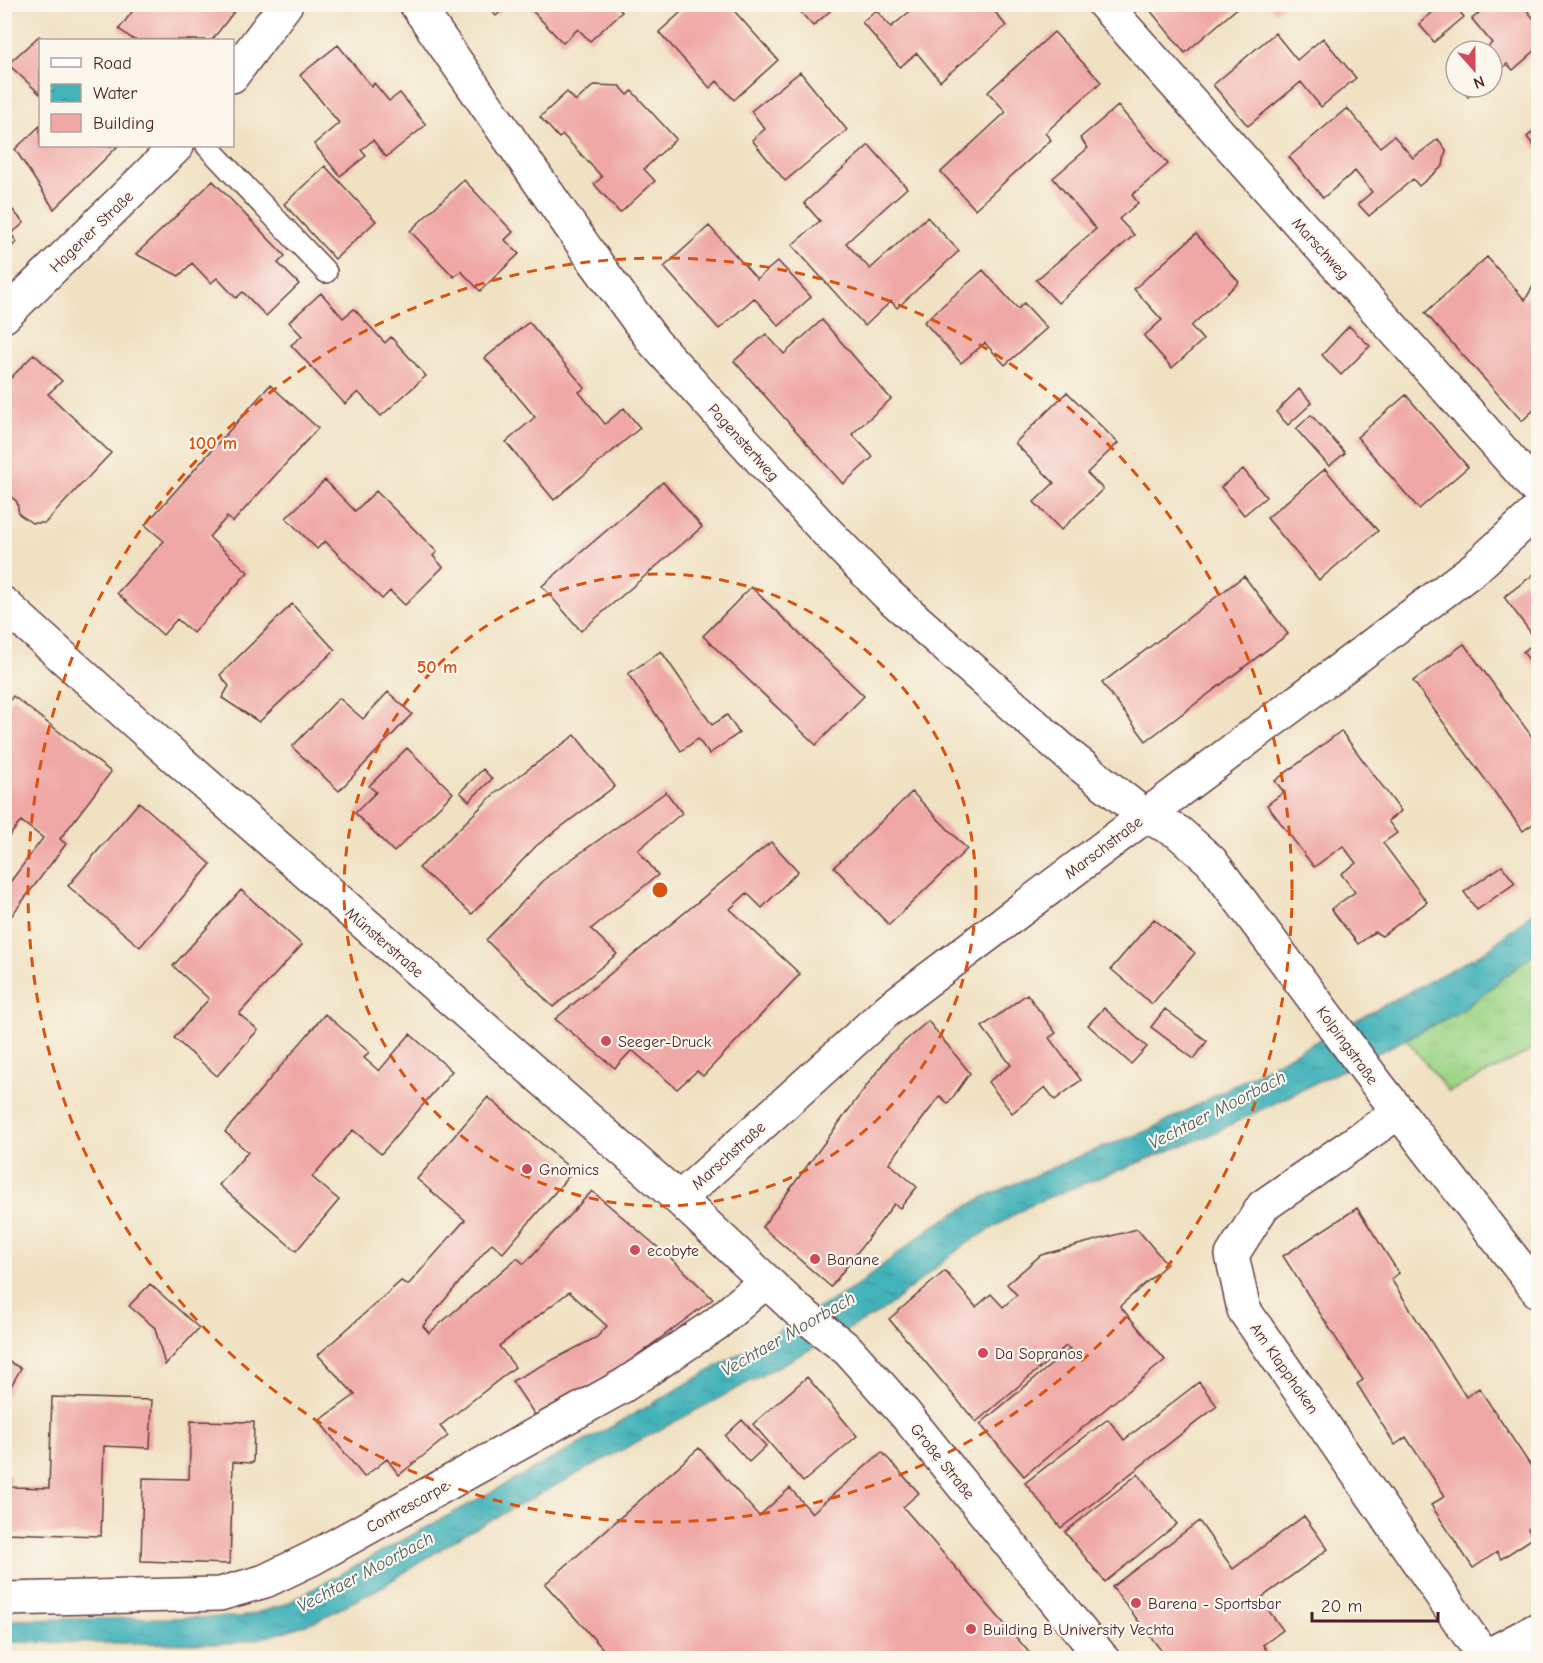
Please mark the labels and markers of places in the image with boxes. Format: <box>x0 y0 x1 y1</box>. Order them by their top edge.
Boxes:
centre of rings <box>650 880 670 900</box>
place label: Seeger-Druck <box>618 1033 712 1051</box>
marker: Seeger-Druck <box>599 1034 613 1048</box>
place label: Gnomics <box>539 1161 599 1179</box>
marker: Gnomics <box>520 1162 534 1176</box>
place label: ecobyte <box>647 1242 699 1260</box>
marker: ecobyte <box>628 1243 642 1257</box>
place label: Banane <box>827 1251 879 1269</box>
marker: Banane <box>808 1252 822 1266</box>
place label: Da Sopranos <box>995 1345 1083 1363</box>
marker: Da Sopranos <box>976 1346 990 1360</box>
place label: Barena - Sportsbar <box>1148 1595 1282 1613</box>
marker: Barena - Sportsbar <box>1129 1596 1143 1610</box>
place label: Building B University Vechta <box>983 1621 1174 1639</box>
marker: Building B University Vechta <box>964 1622 978 1636</box>

